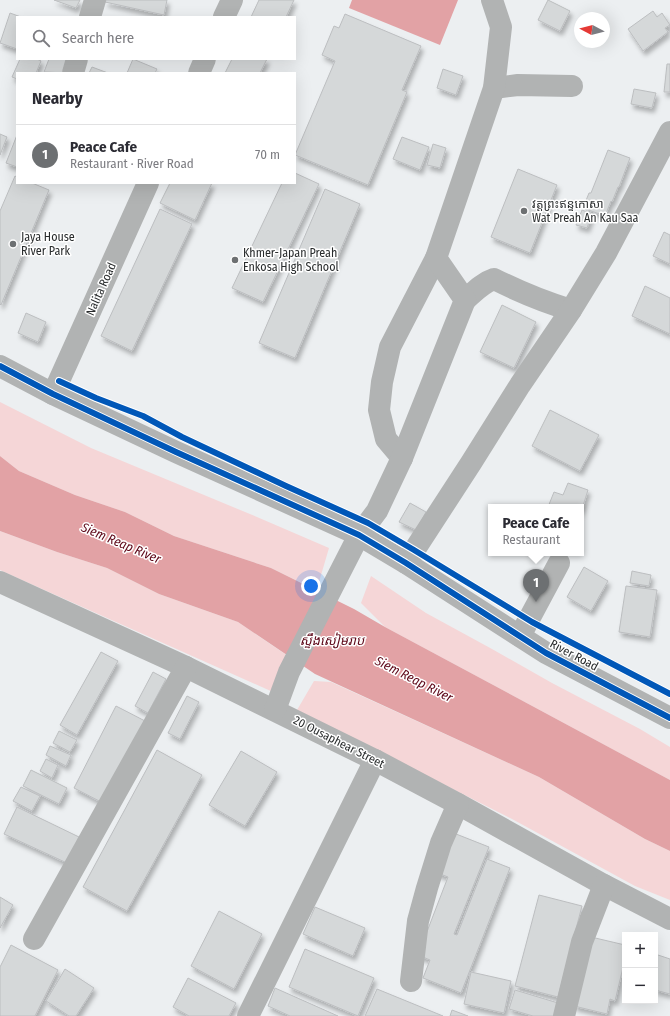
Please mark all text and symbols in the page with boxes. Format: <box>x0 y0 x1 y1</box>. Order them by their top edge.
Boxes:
north arrow <box>574 12 610 48</box>
search box <box>16 16 296 60</box>
icon: search <box>30 27 52 49</box>
text: Search here <box>62 29 134 47</box>
text: Nearby <box>32 88 83 109</box>
text: Peace Cafe <box>70 138 137 156</box>
text: 1 <box>42 147 48 162</box>
text: 70 m <box>255 147 280 162</box>
text: Restaurant · River Road <box>70 156 194 171</box>
place label: វត្តព្រះឥន្ទកោសា Wat Preah An Kau Saa <box>532 197 638 225</box>
marker: វត្តព្រះឥន្ទកោសា Wat Preah An Kau Saa <box>519 206 529 216</box>
place label: Jaya House River Park <box>21 230 75 258</box>
marker: Jaya House River Park <box>8 239 18 249</box>
place label: Khmer-Japan Preah Enkosa High School <box>243 246 339 274</box>
marker: Khmer-Japan Preah Enkosa High School <box>230 255 240 265</box>
street label: Nalita Road <box>83 260 119 318</box>
popup <box>488 504 584 556</box>
text: Peace Cafe <box>502 514 570 532</box>
water label: Siem Reap River <box>78 519 163 567</box>
text: Restaurant <box>502 532 560 547</box>
pin: 1 <box>523 569 549 602</box>
your location <box>301 576 321 596</box>
water label: ស្ទឹងសៀមរាប <box>300 632 366 649</box>
street label: River Road <box>547 636 601 674</box>
water label: Siem Reap River <box>372 653 456 705</box>
street label: 20 Ousaphear Street <box>291 713 387 771</box>
map controls <box>622 932 658 1004</box>
button: + <box>622 932 658 968</box>
button: − <box>622 968 658 1004</box>

